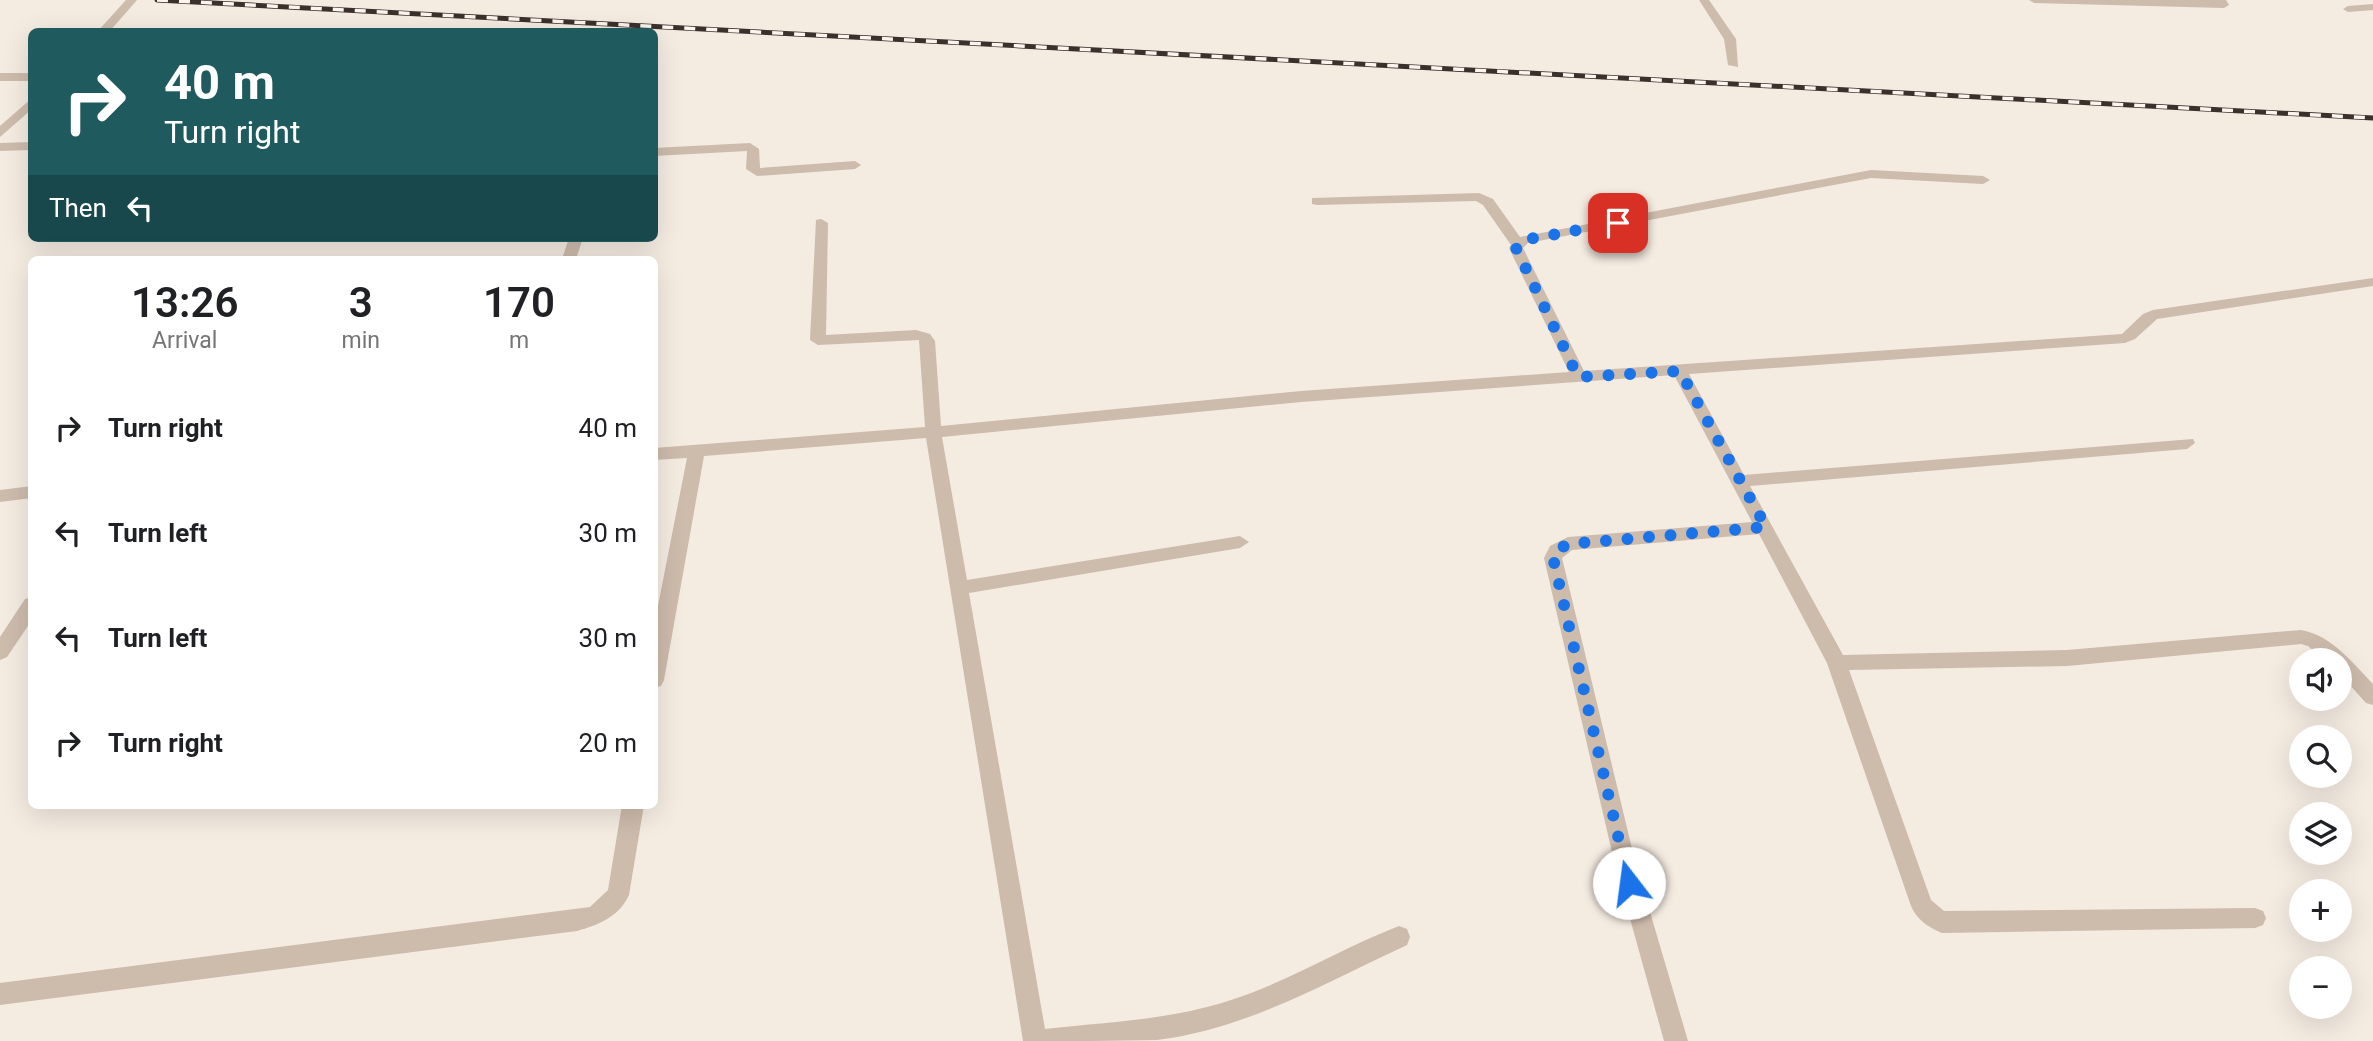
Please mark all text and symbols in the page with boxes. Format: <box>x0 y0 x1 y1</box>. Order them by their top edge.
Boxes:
text: 40 m <box>164 54 275 111</box>
icon: right <box>49 56 140 147</box>
text: Turn right <box>164 113 300 151</box>
icon: left <box>121 189 159 227</box>
text: Then <box>49 193 107 223</box>
pin <box>1588 193 1648 253</box>
icon: arrive <box>1599 204 1637 242</box>
text: 13:26 <box>131 278 238 327</box>
text: 3 <box>349 278 373 327</box>
text: 170 <box>483 278 555 327</box>
text: Arrival <box>152 327 217 354</box>
text: min <box>341 327 380 354</box>
text: m <box>509 327 529 354</box>
icon: right <box>49 409 87 447</box>
text: Turn right <box>108 413 223 443</box>
text: 40 m <box>579 413 637 443</box>
icon: left <box>49 514 87 552</box>
text: Turn left <box>108 518 207 548</box>
text: 30 m <box>579 518 637 548</box>
icon: left <box>49 619 87 657</box>
text: Turn left <box>108 623 207 653</box>
text: 30 m <box>579 623 637 653</box>
map controls <box>2289 648 2352 1019</box>
button: sound <box>2289 648 2352 711</box>
icon: right <box>49 724 87 762</box>
button: search <box>2289 725 2352 788</box>
text: Turn right <box>108 728 223 758</box>
text: 20 m <box>579 728 637 758</box>
button: layers <box>2289 802 2352 865</box>
position arrow <box>1592 846 1666 920</box>
button: + <box>2289 879 2352 942</box>
button: − <box>2289 956 2352 1019</box>

